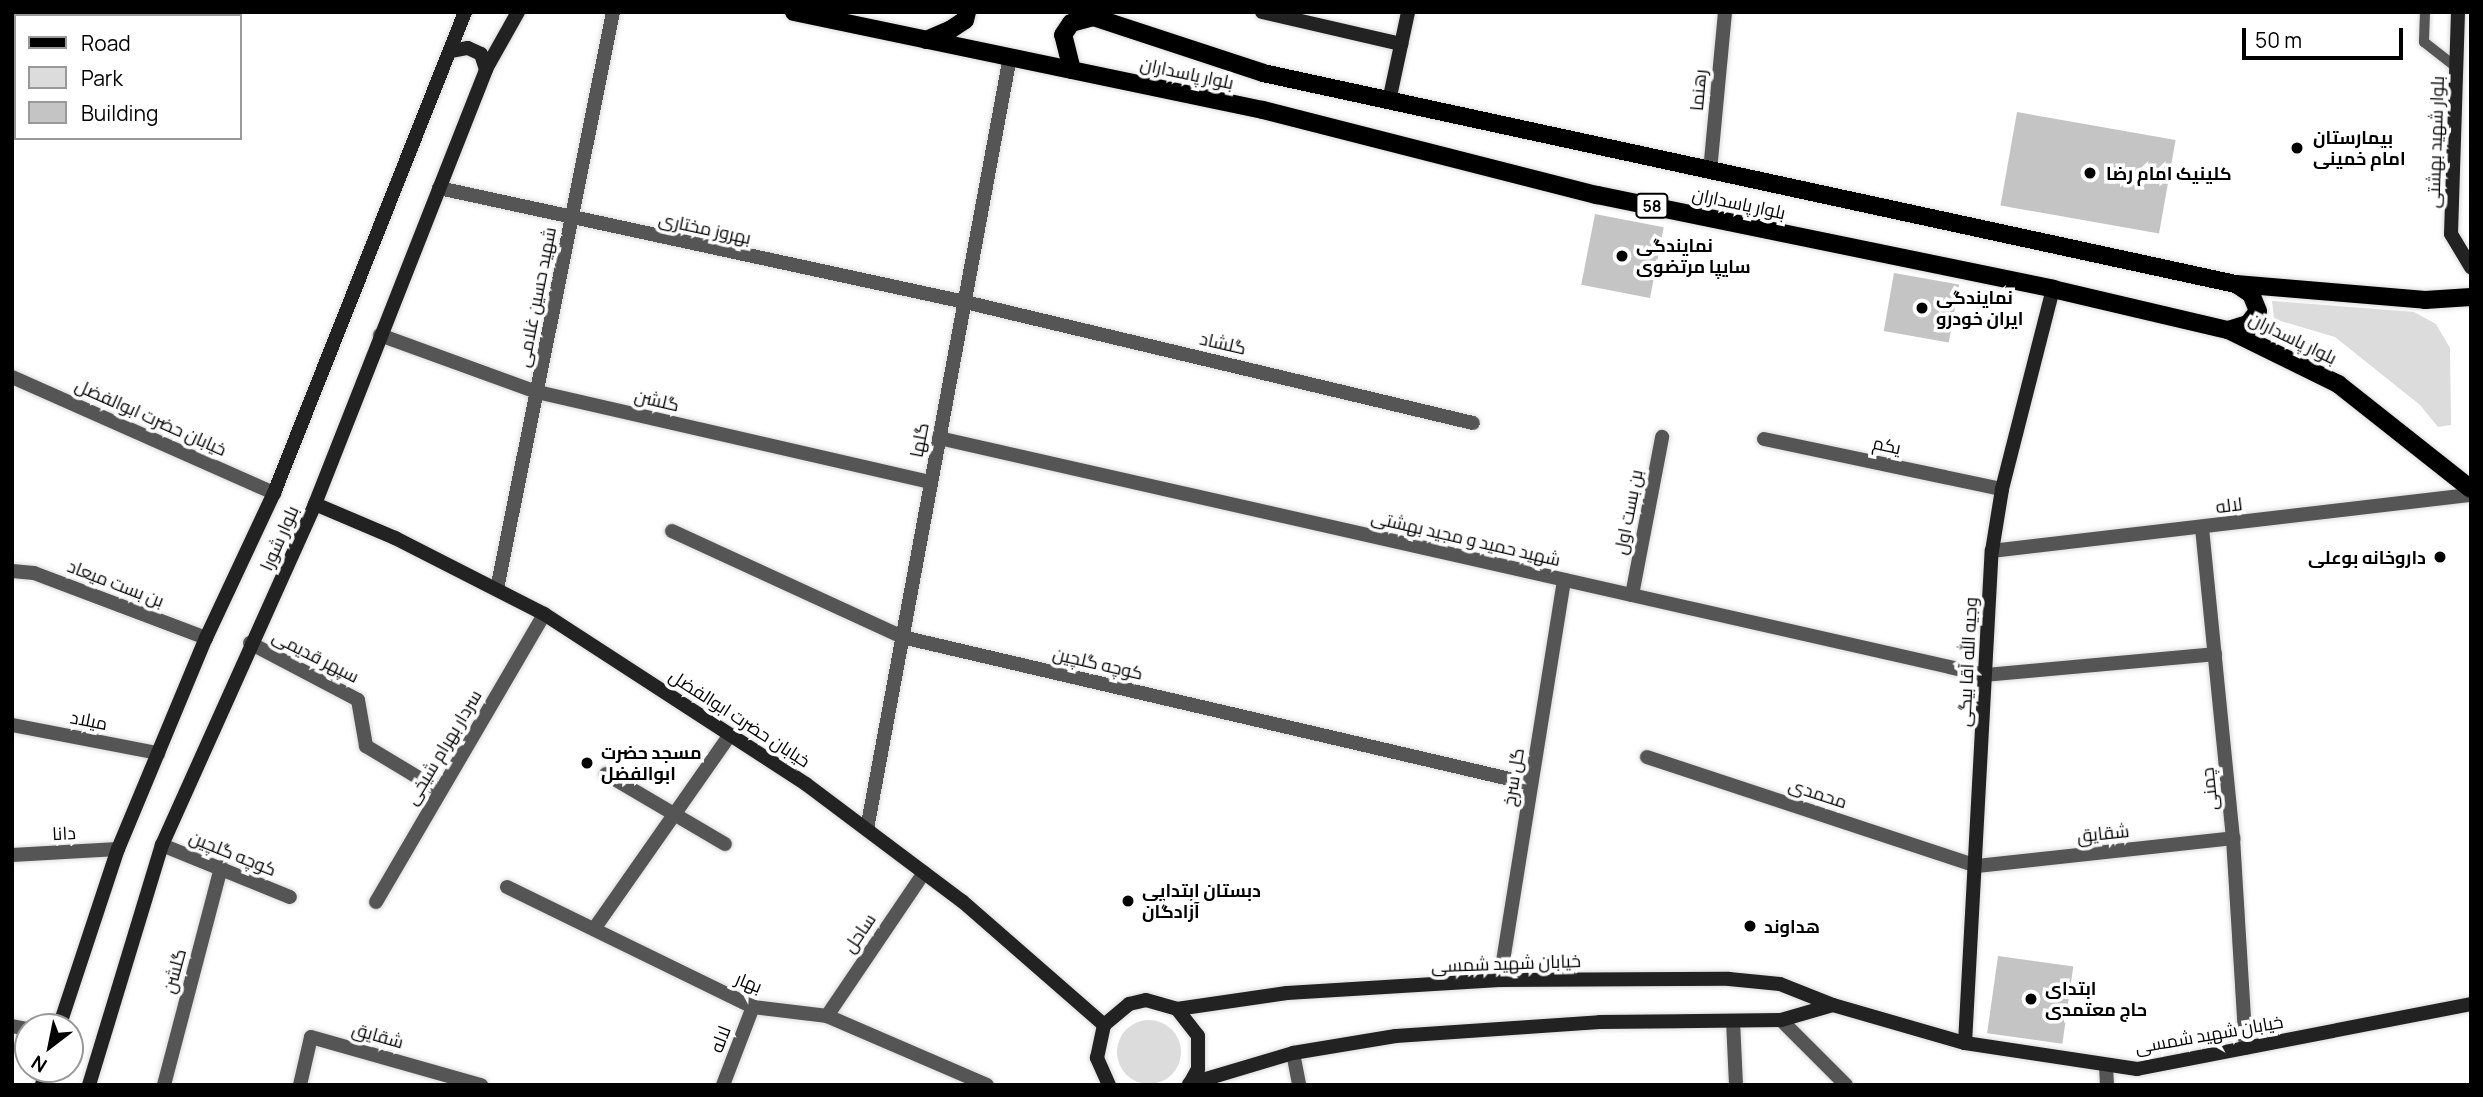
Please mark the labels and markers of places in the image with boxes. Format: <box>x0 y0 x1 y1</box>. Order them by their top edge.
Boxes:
place label: بیمارستان امام خمینی <box>2313 127 2406 170</box>
marker: بیمارستان امام خمینی <box>2287 138 2307 158</box>
place label: کلینیک امام رضا <box>2106 162 2232 184</box>
marker: کلینیک امام رضا <box>2080 163 2100 183</box>
place label: نمایندگی سایپا مرتضوی <box>1636 235 1751 278</box>
marker: نمایندگی سایپا مرتضوی <box>1614 248 1630 264</box>
place label: نمایندگی ایران خودرو <box>1936 287 2023 330</box>
marker: نمایندگی ایران خودرو <box>1914 300 1930 316</box>
place label: داروخانه بوعلی <box>2308 546 2426 568</box>
marker: داروخانه بوعلی <box>2432 549 2448 565</box>
place label: مسجد حضرت ابوالفضل <box>601 742 702 784</box>
marker: مسجد حضرت ابوالفضل <box>579 755 595 771</box>
place label: دبستان ابتدایی آزادگان <box>1142 880 1261 922</box>
marker: دبستان ابتدایی آزادگان <box>1120 893 1136 909</box>
place label: هداوند <box>1764 915 1820 937</box>
marker: هداوند <box>1742 918 1758 934</box>
place label: ابتدای حاج معتمدی <box>2045 978 2147 1020</box>
marker: ابتدای حاج معتمدی <box>2023 991 2039 1007</box>

